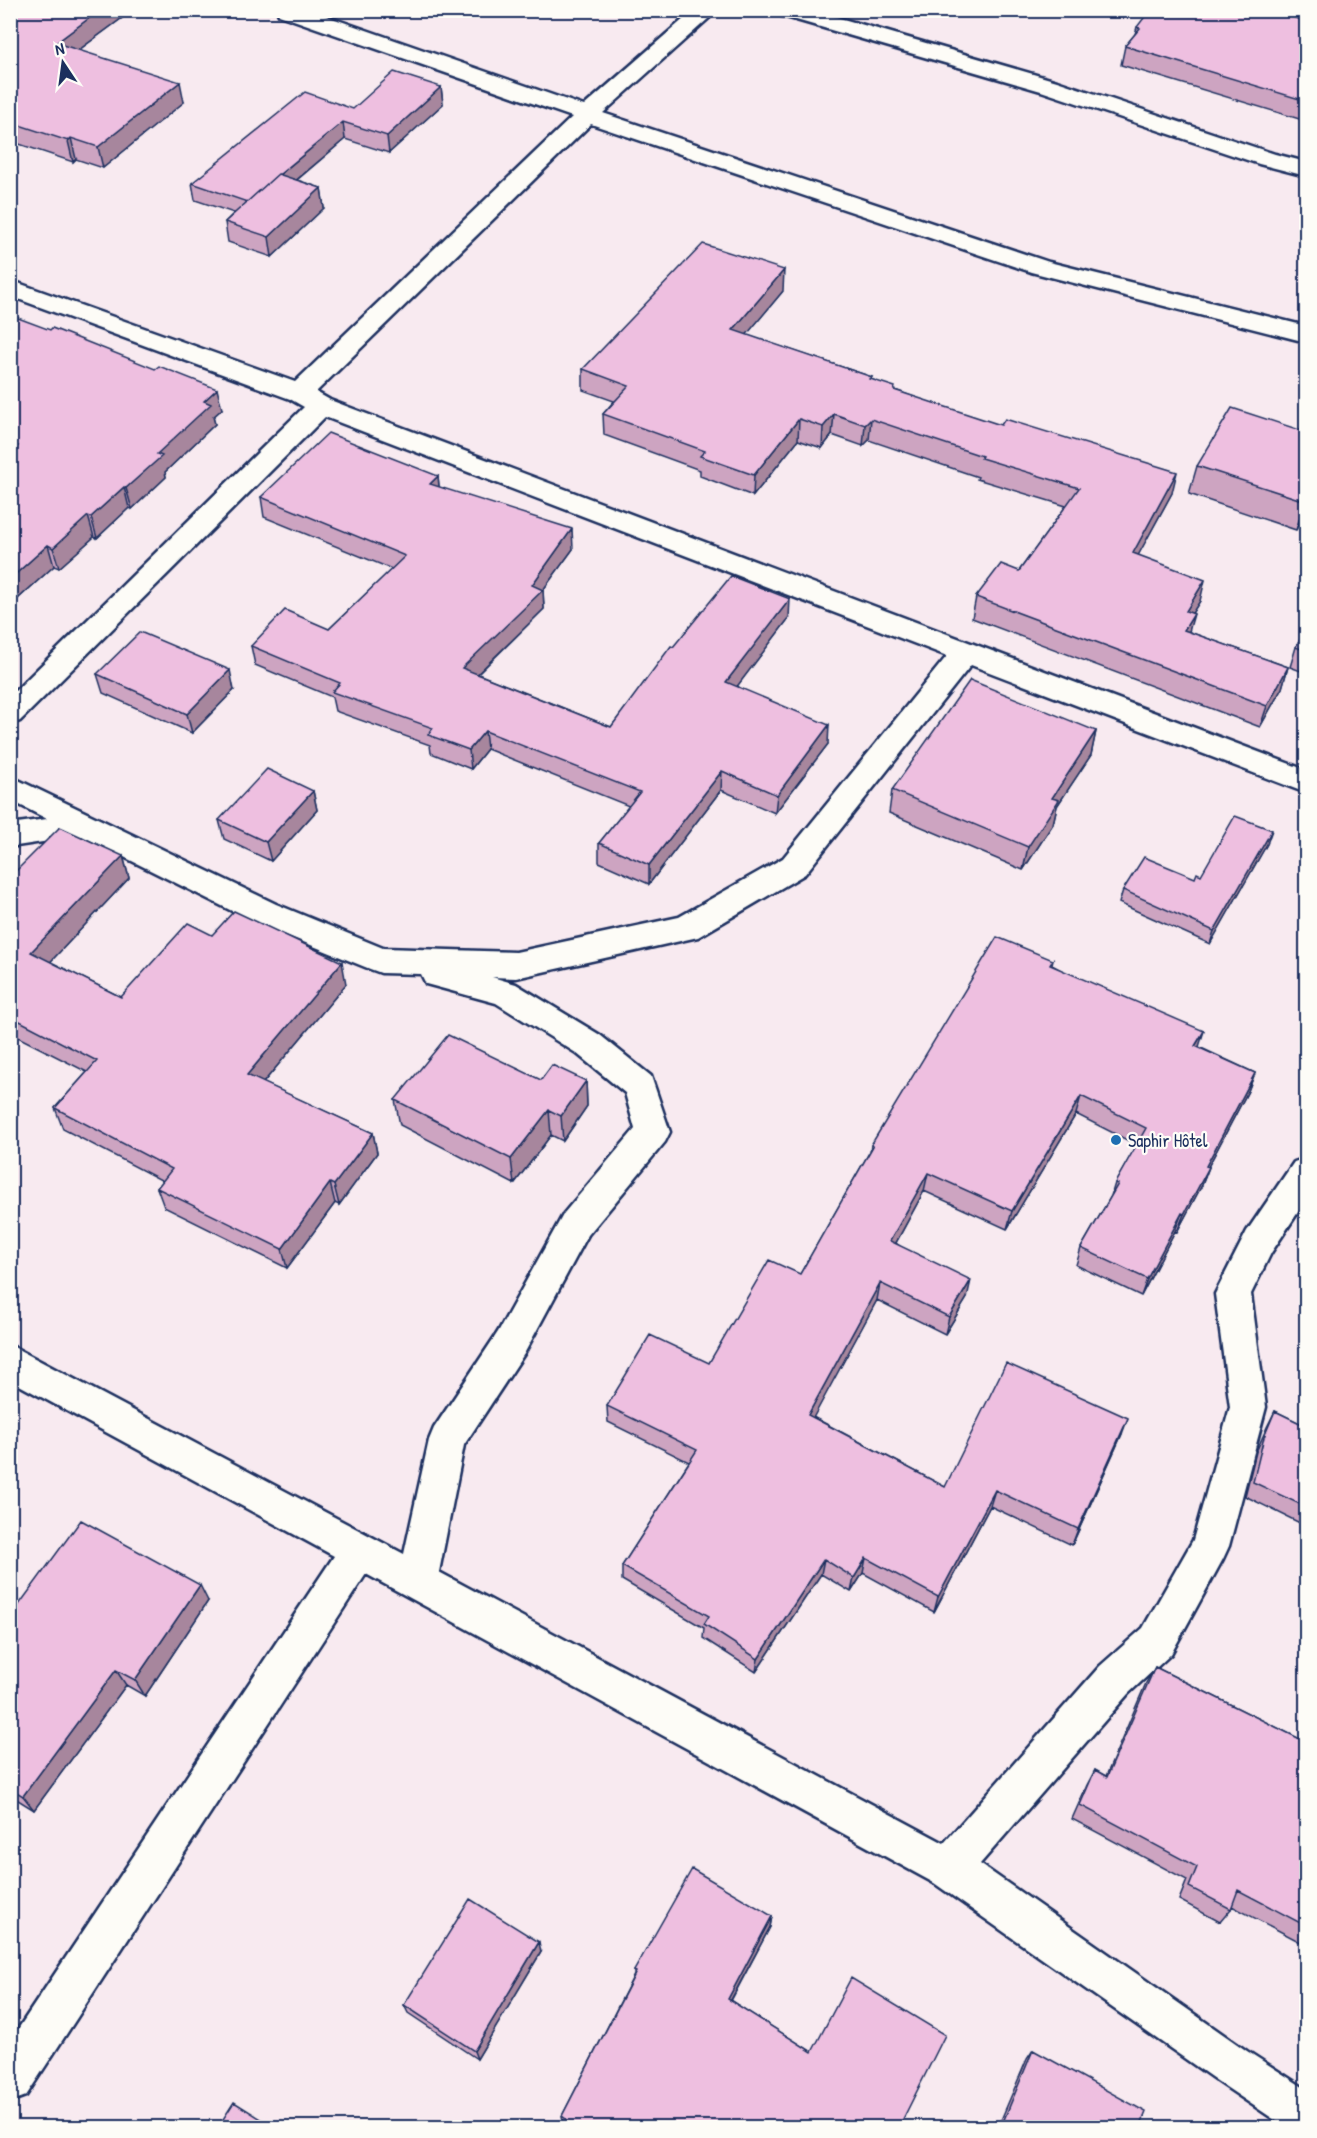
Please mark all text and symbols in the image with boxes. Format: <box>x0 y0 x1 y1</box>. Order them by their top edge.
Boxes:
north arrow <box>33 33 93 93</box>
text: N <box>53 37 67 60</box>
place label: Saphir Hôtel <box>1128 1128 1208 1153</box>
marker: Saphir Hôtel <box>1109 1133 1123 1147</box>

